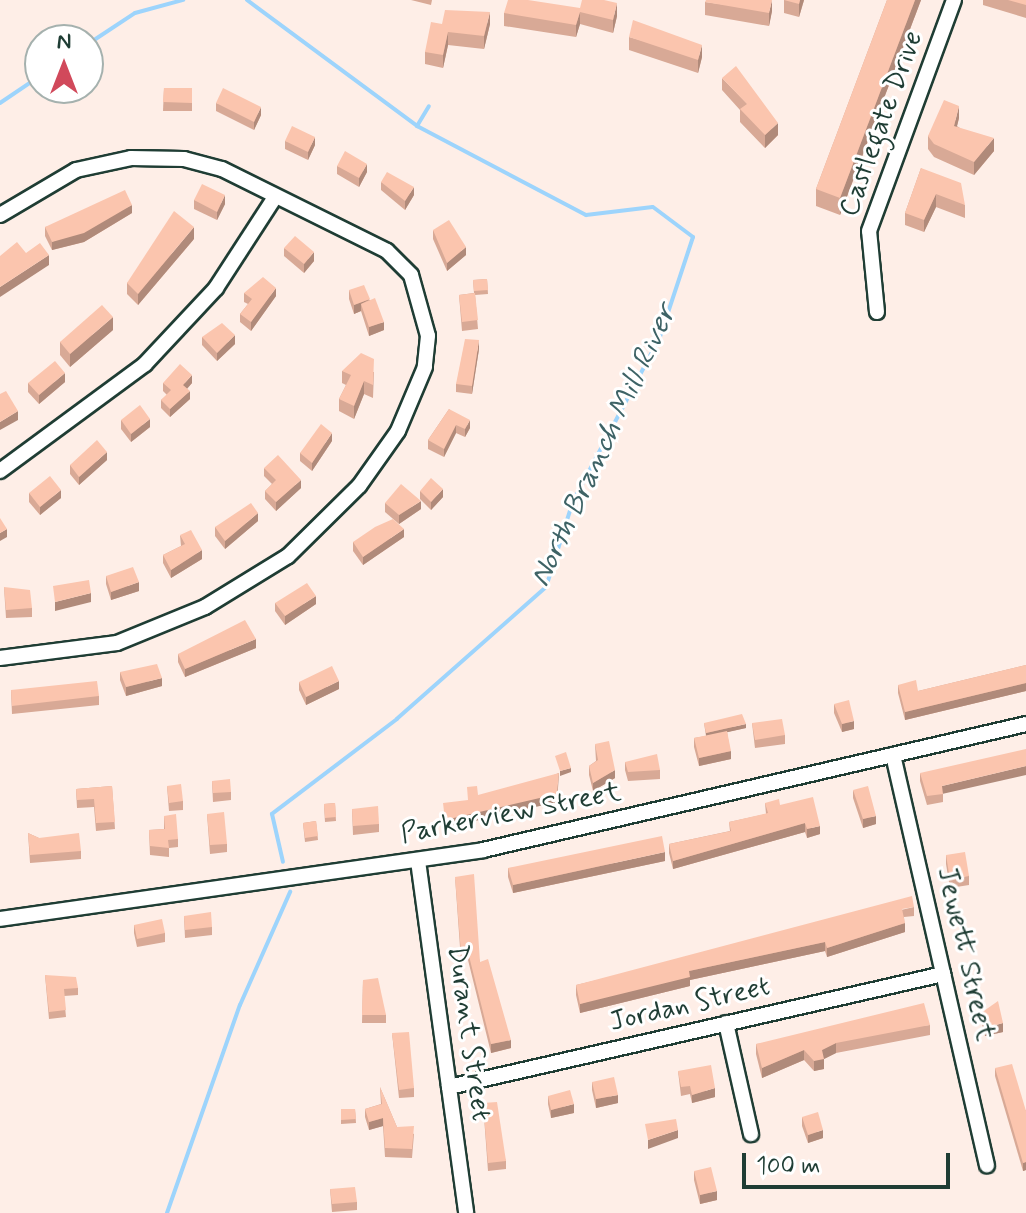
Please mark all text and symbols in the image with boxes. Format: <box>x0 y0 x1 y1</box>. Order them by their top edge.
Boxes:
north arrow <box>24 24 104 104</box>
street label: Castlegate Drive <box>833 27 931 221</box>
text: N <box>57 28 71 56</box>
water label: North Branch Mill River <box>523 299 685 593</box>
street label: Parkerview Street <box>398 776 624 852</box>
street label: Jewett Street <box>929 864 1001 1044</box>
street label: Durant Street <box>439 940 497 1126</box>
street label: Jordan Street <box>604 970 776 1040</box>
scale bar <box>746 1137 954 1187</box>
text: 100 m <box>756 1151 820 1182</box>

